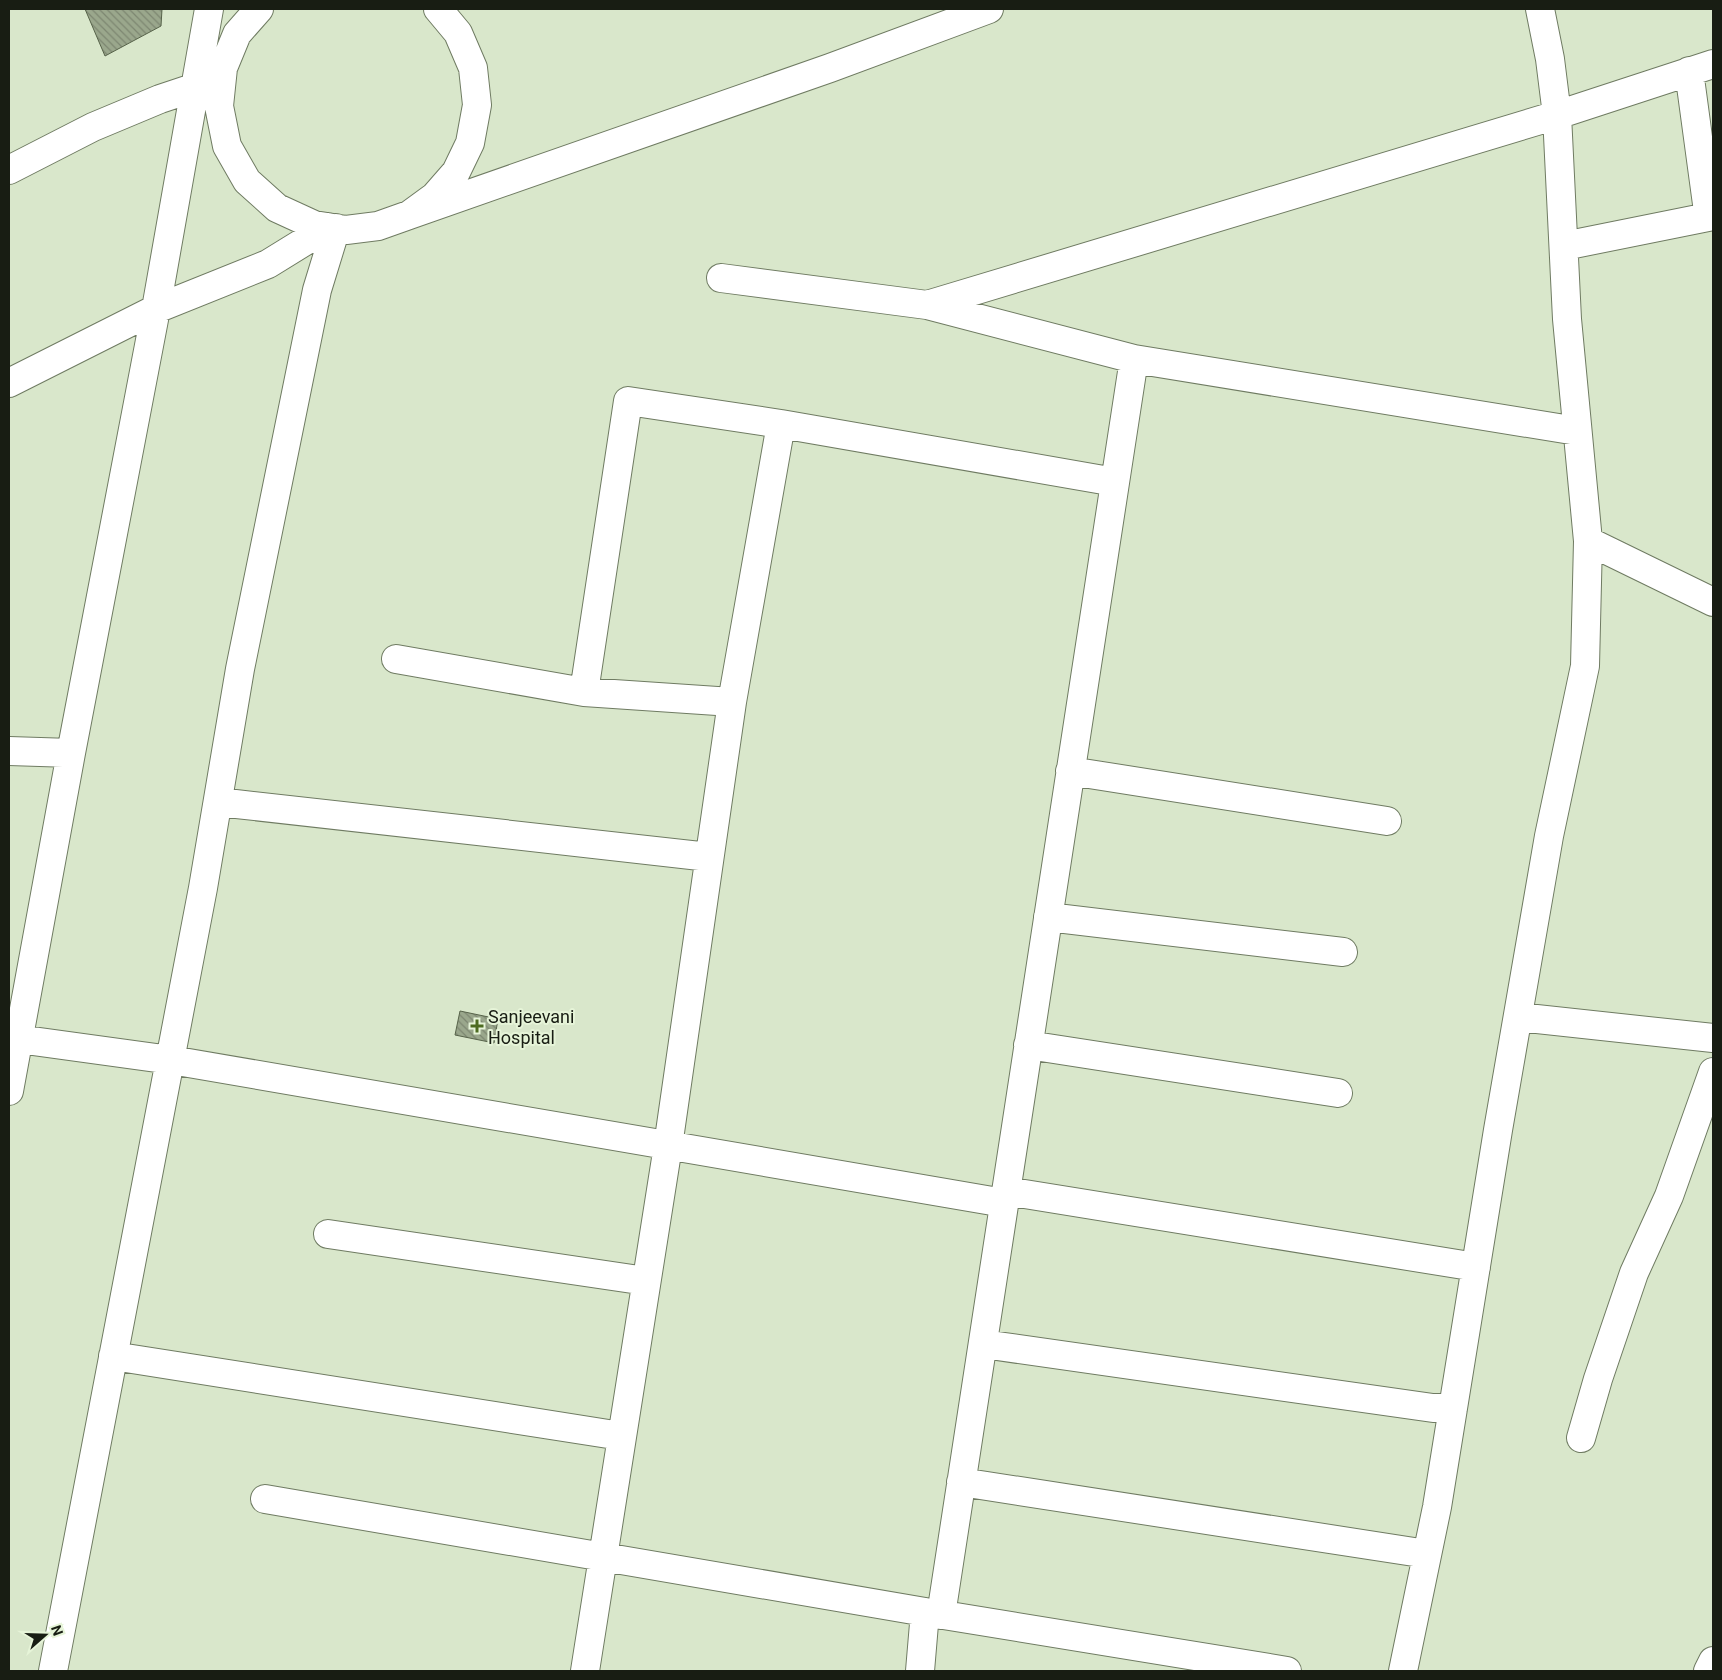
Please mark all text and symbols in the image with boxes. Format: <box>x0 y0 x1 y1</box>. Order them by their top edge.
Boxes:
place label: Sanjeevani Hospital <box>488 1006 574 1048</box>
marker: Sanjeevani Hospital <box>470 1019 484 1033</box>
north arrow <box>20 1610 70 1660</box>
text: N <box>48 1623 66 1638</box>

